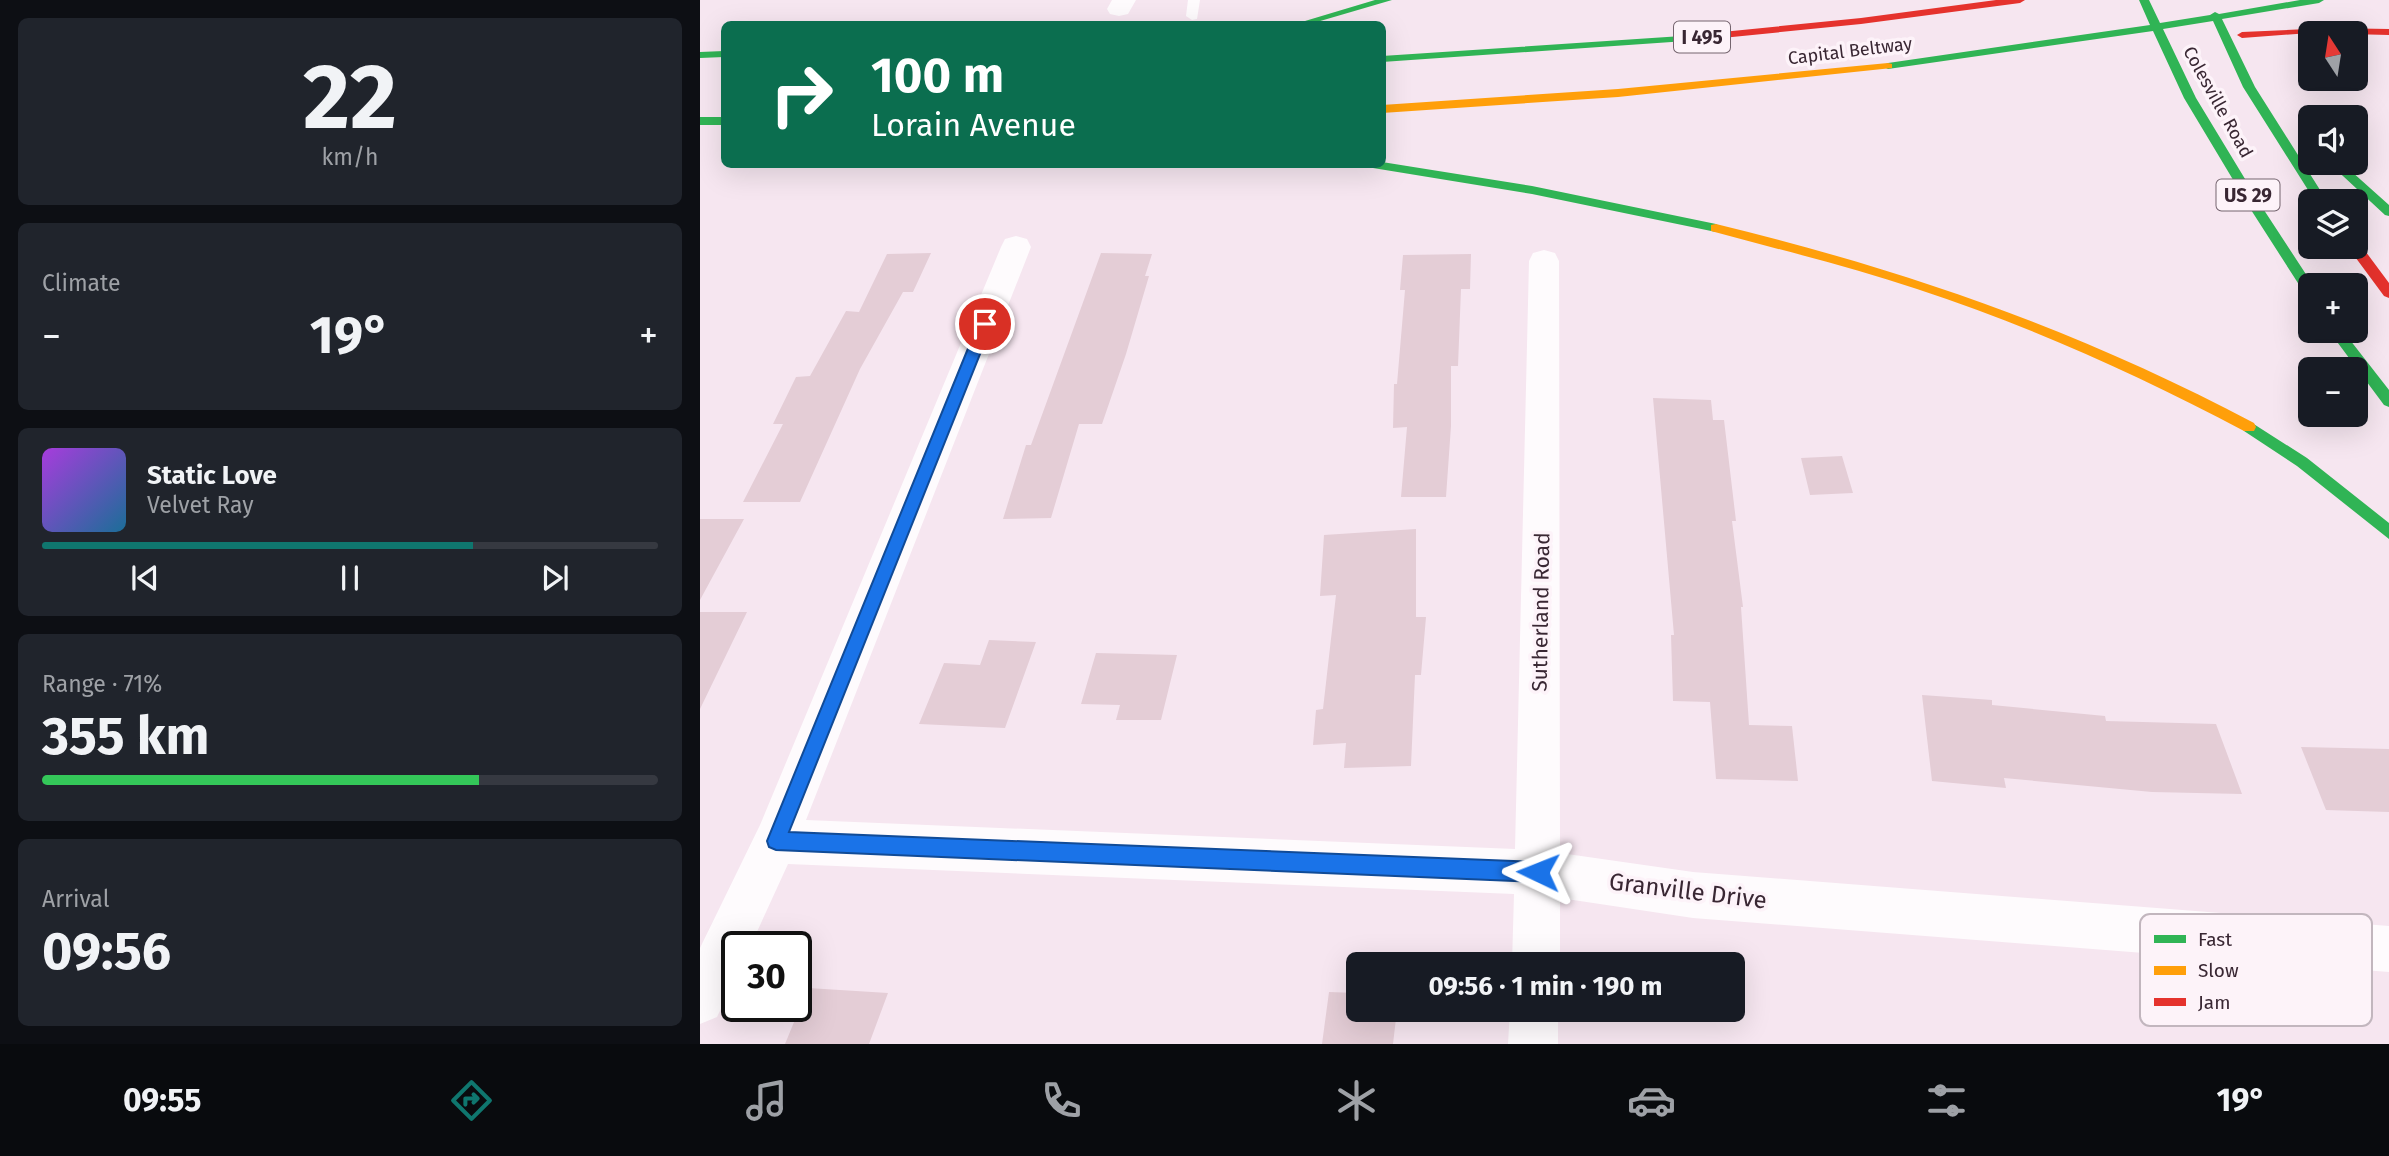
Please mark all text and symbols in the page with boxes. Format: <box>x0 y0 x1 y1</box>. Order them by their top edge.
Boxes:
north arrow <box>2298 21 2368 91</box>
map controls <box>2298 21 2368 427</box>
road number: I 495 <box>1674 22 1730 52</box>
street label: Capital Beltway <box>1787 32 1914 70</box>
text: 22 <box>303 43 397 152</box>
street label: Colesville Road <box>2178 43 2258 161</box>
text: 100 m <box>871 46 1004 105</box>
icon: right <box>756 49 847 140</box>
button: sound <box>2298 105 2368 175</box>
text: Lorain Avenue <box>871 106 1076 144</box>
text: km/h <box>322 143 378 171</box>
road number: US 29 <box>2216 180 2280 210</box>
button: layers <box>2298 189 2368 259</box>
text: Climate <box>42 269 121 297</box>
button: + <box>2298 273 2368 343</box>
pin <box>955 294 1015 354</box>
text: 19° <box>310 304 390 367</box>
icon: arrive <box>966 305 1004 343</box>
text: − <box>42 313 61 359</box>
text: + <box>639 313 658 359</box>
button: − <box>2298 357 2368 427</box>
text: Static Love <box>147 460 277 491</box>
text: Velvet Ray <box>147 491 254 519</box>
street label: Sutherland Road <box>1527 532 1555 692</box>
icon: previous <box>126 559 164 597</box>
icon: pause <box>331 559 369 597</box>
icon: next <box>536 559 574 597</box>
text: Range · 71% <box>42 670 162 698</box>
text: 355 km <box>42 705 210 768</box>
position arrow <box>1501 835 1575 909</box>
street label: Granville Drive <box>1608 867 1768 915</box>
text: Arrival <box>42 885 109 913</box>
legend <box>2140 914 2372 1026</box>
text: 09:56 <box>42 920 171 983</box>
text: Fast <box>2198 928 2232 951</box>
speed limit sign: 30 <box>721 931 812 1022</box>
text: Slow <box>2198 959 2239 982</box>
text: 09:56 · 1 min · 190 m <box>1428 971 1663 1002</box>
text: Jam <box>2198 991 2230 1014</box>
icon: directions <box>447 1076 496 1125</box>
icon: music <box>742 1076 791 1125</box>
icon: phone <box>1037 1076 1086 1125</box>
icon: climate <box>1332 1076 1381 1125</box>
icon: car <box>1627 1076 1676 1125</box>
icon: filters <box>1922 1076 1971 1125</box>
text: 09:55 <box>123 1081 201 1119</box>
text: 19° <box>2217 1081 2266 1119</box>

